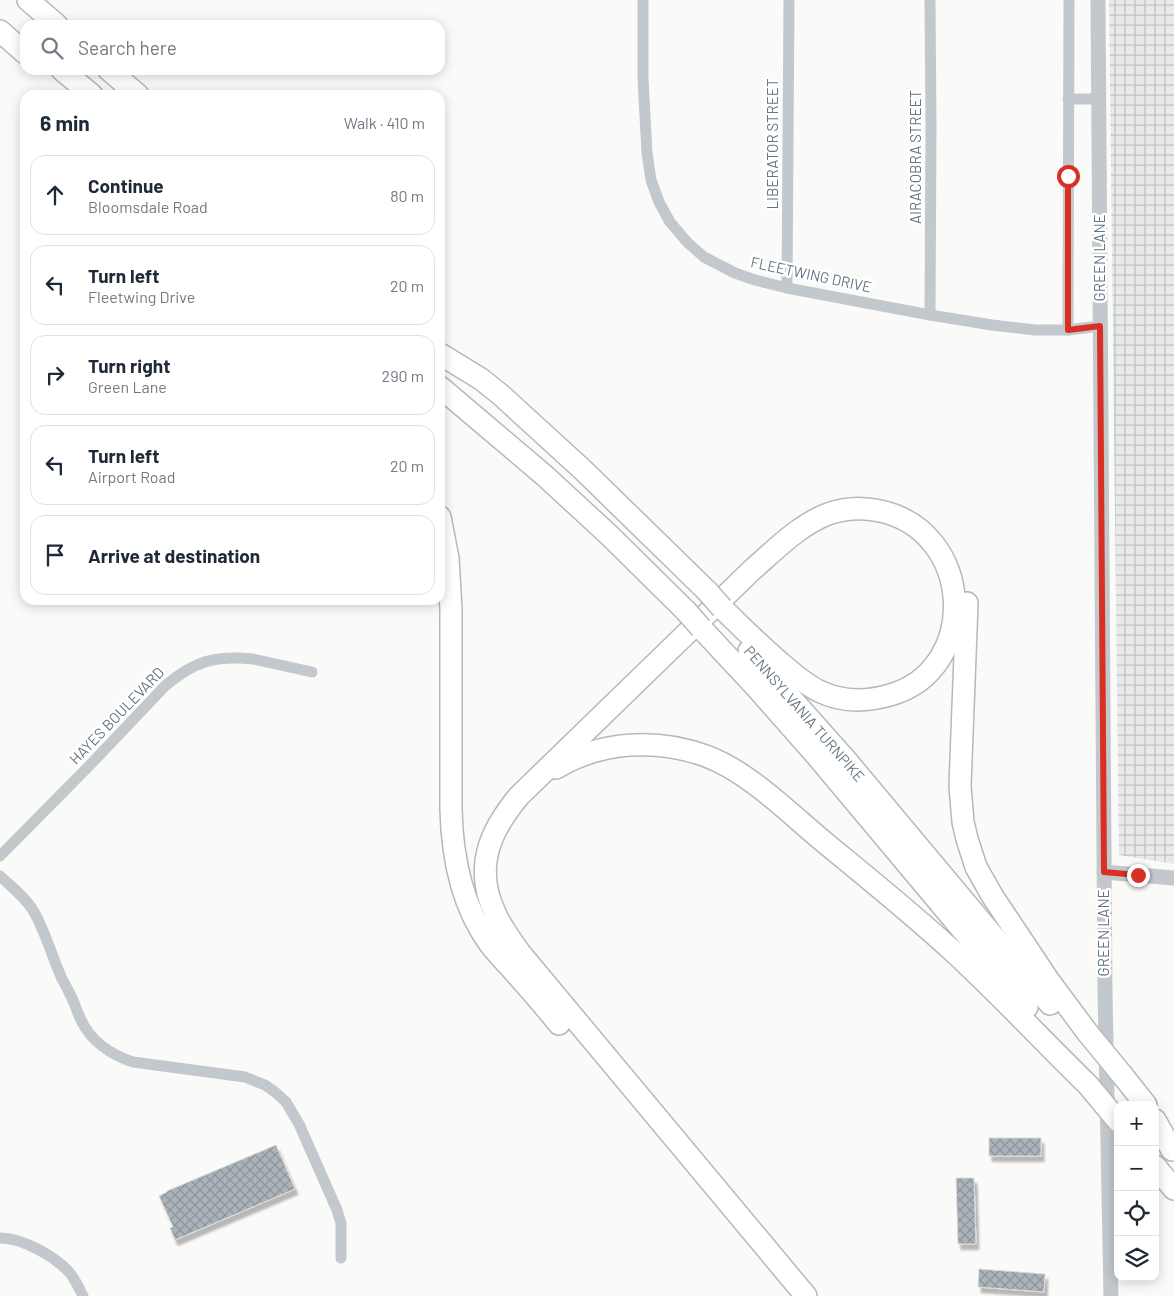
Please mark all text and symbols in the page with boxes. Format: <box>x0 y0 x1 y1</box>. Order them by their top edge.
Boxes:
search box <box>20 20 445 75</box>
icon: search <box>38 34 66 62</box>
text: Search here <box>78 36 177 59</box>
street label: LIBERATOR STREET <box>763 79 781 209</box>
street label: AIRACOBRA STREET <box>906 90 924 224</box>
text: 6 min <box>40 110 90 135</box>
text: Walk · 410 m <box>344 113 425 132</box>
route start <box>1057 165 1080 188</box>
text: Continue <box>88 174 164 197</box>
icon: ahead <box>41 181 69 209</box>
text: 80 m <box>390 186 424 205</box>
text: Bloomsdale Road <box>88 197 208 216</box>
street label: GREEN LANE <box>1090 215 1108 301</box>
street label: FLEETWING DRIVE <box>749 252 873 296</box>
text: Turn left <box>88 264 159 287</box>
icon: left <box>41 271 69 299</box>
text: 20 m <box>390 276 424 295</box>
text: Fleetwing Drive <box>88 287 195 306</box>
text: Turn right <box>88 354 170 377</box>
icon: right <box>41 361 69 389</box>
text: 290 m <box>382 366 424 385</box>
text: Green Lane <box>88 377 167 396</box>
text: Turn left <box>88 444 159 467</box>
icon: left <box>41 451 69 479</box>
text: 20 m <box>390 456 424 475</box>
text: Airport Road <box>88 467 176 486</box>
icon: arrive <box>41 541 69 569</box>
text: Arrive at destination <box>88 544 260 567</box>
street label: PENNSYLVANIA TURNPIKE <box>741 642 869 785</box>
street label: HAYES BOULEVARD <box>65 663 167 768</box>
route end <box>1127 864 1150 887</box>
street label: GREEN LANE <box>1094 890 1112 976</box>
map controls <box>1114 1101 1159 1281</box>
button: + <box>1114 1101 1159 1146</box>
button: − <box>1114 1146 1159 1191</box>
button: locate <box>1114 1191 1159 1236</box>
button: layers <box>1114 1236 1159 1281</box>

